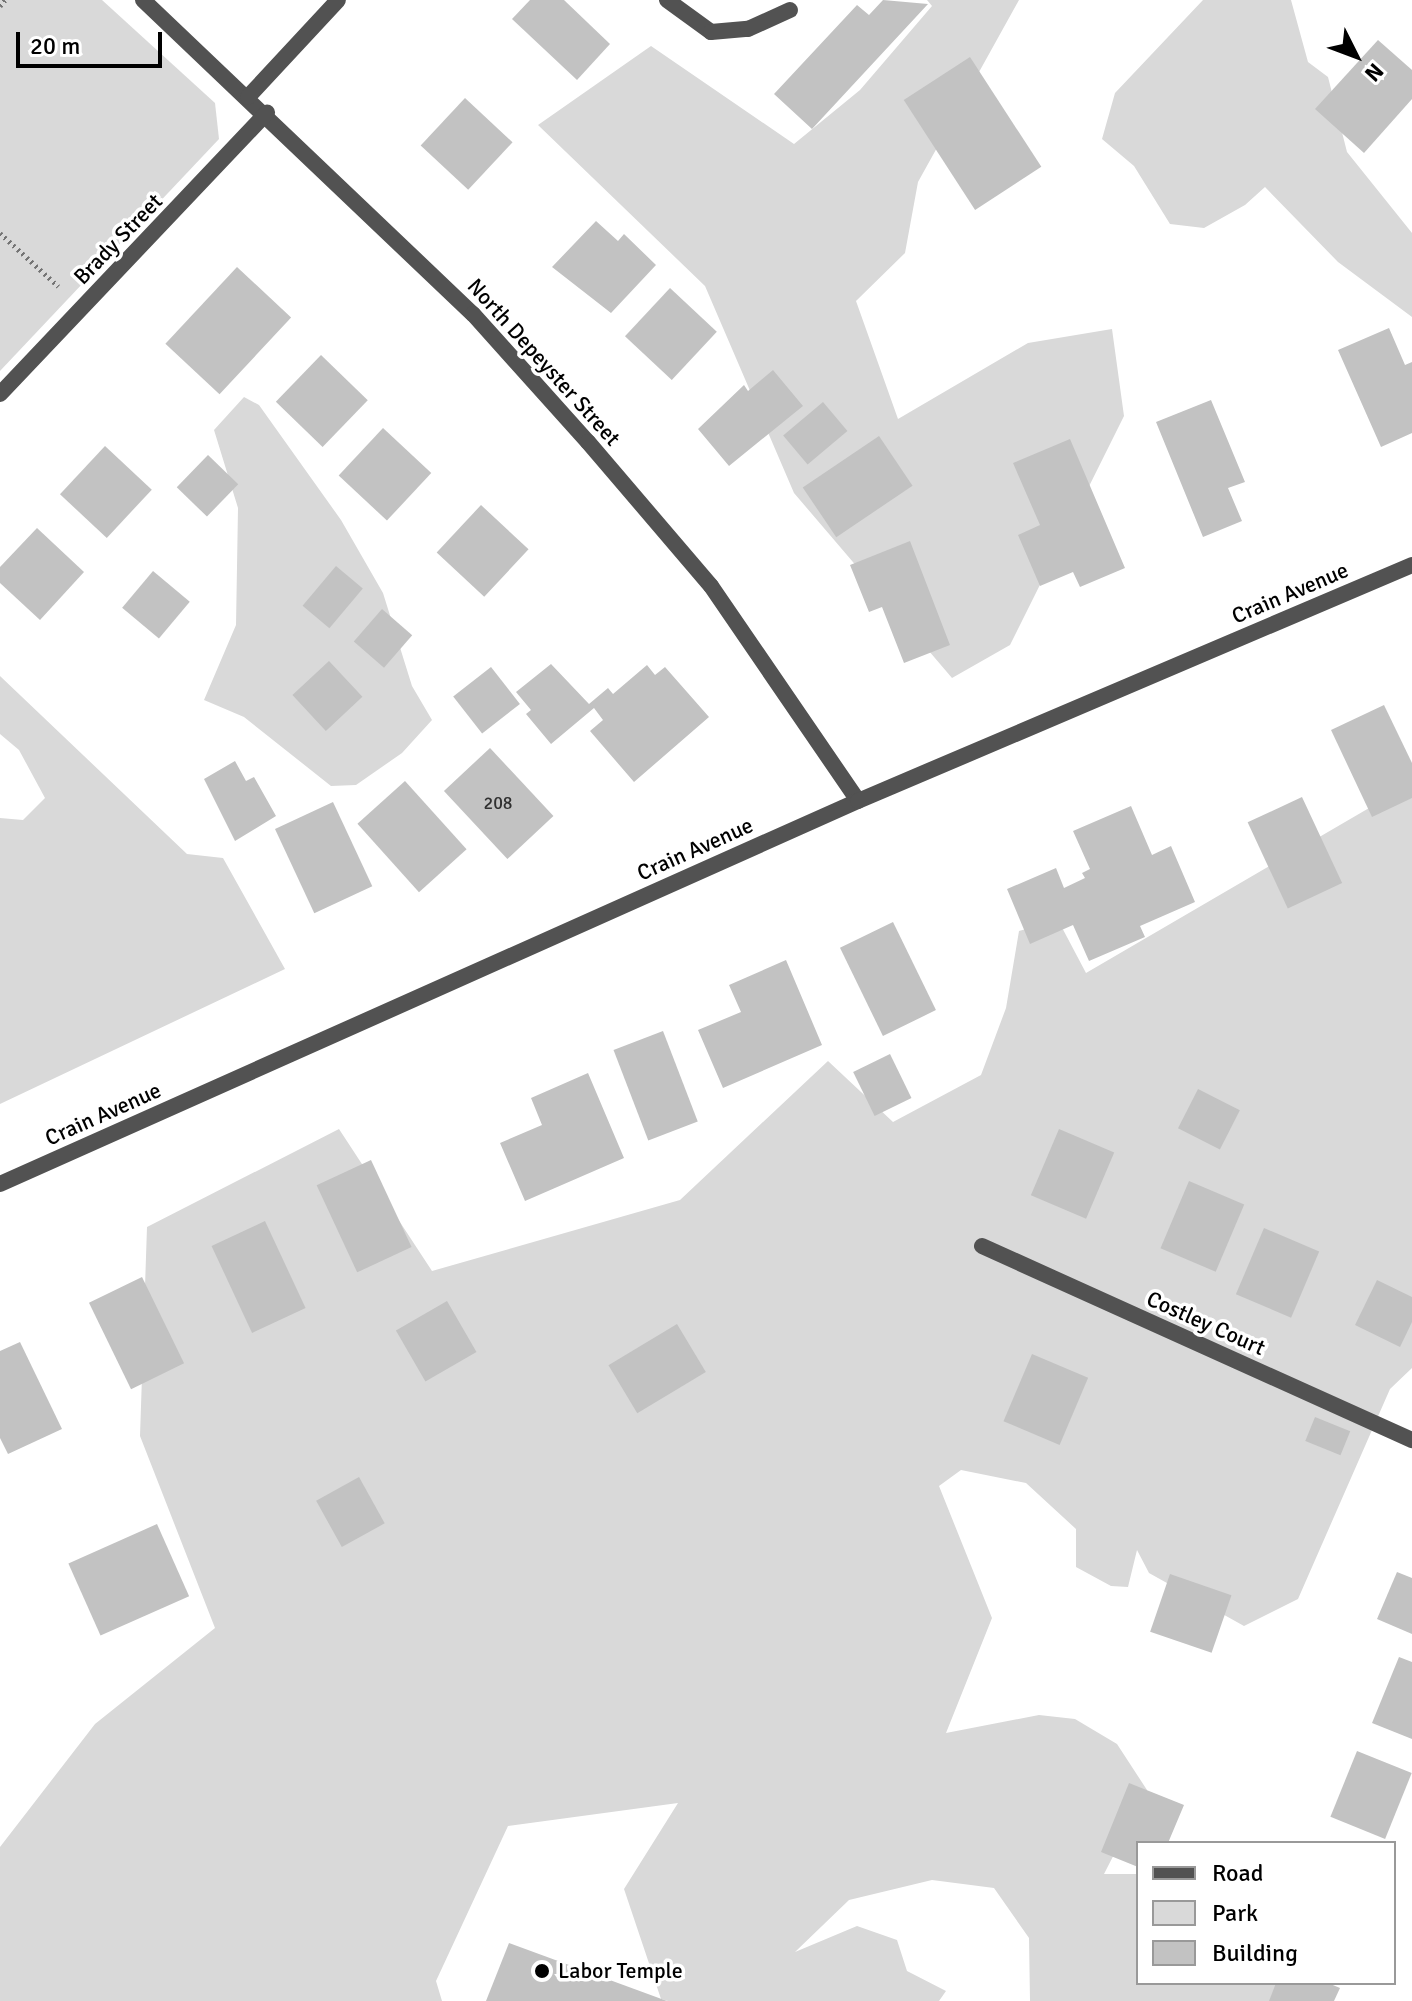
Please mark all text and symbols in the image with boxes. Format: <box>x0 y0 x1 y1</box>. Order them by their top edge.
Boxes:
scale bar <box>20 16 166 66</box>
north arrow <box>1316 16 1396 96</box>
text: 20 m <box>30 31 80 61</box>
text: N <box>1359 58 1389 87</box>
street label: Brady Street <box>68 188 168 290</box>
street label: North Depeyster Street <box>462 273 626 451</box>
street label: Crain Avenue <box>1228 557 1352 629</box>
house number: 208 <box>483 792 513 814</box>
street label: Crain Avenue <box>633 812 757 886</box>
street label: Crain Avenue <box>41 1077 165 1151</box>
street label: Costley Court <box>1143 1285 1269 1361</box>
legend <box>1136 1841 1396 1985</box>
text: Road <box>1212 1858 1263 1888</box>
text: Park <box>1212 1898 1258 1928</box>
text: Building <box>1212 1938 1298 1968</box>
place label: Labor Temple <box>558 1958 683 1984</box>
marker: Labor Temple <box>533 1962 551 1980</box>

